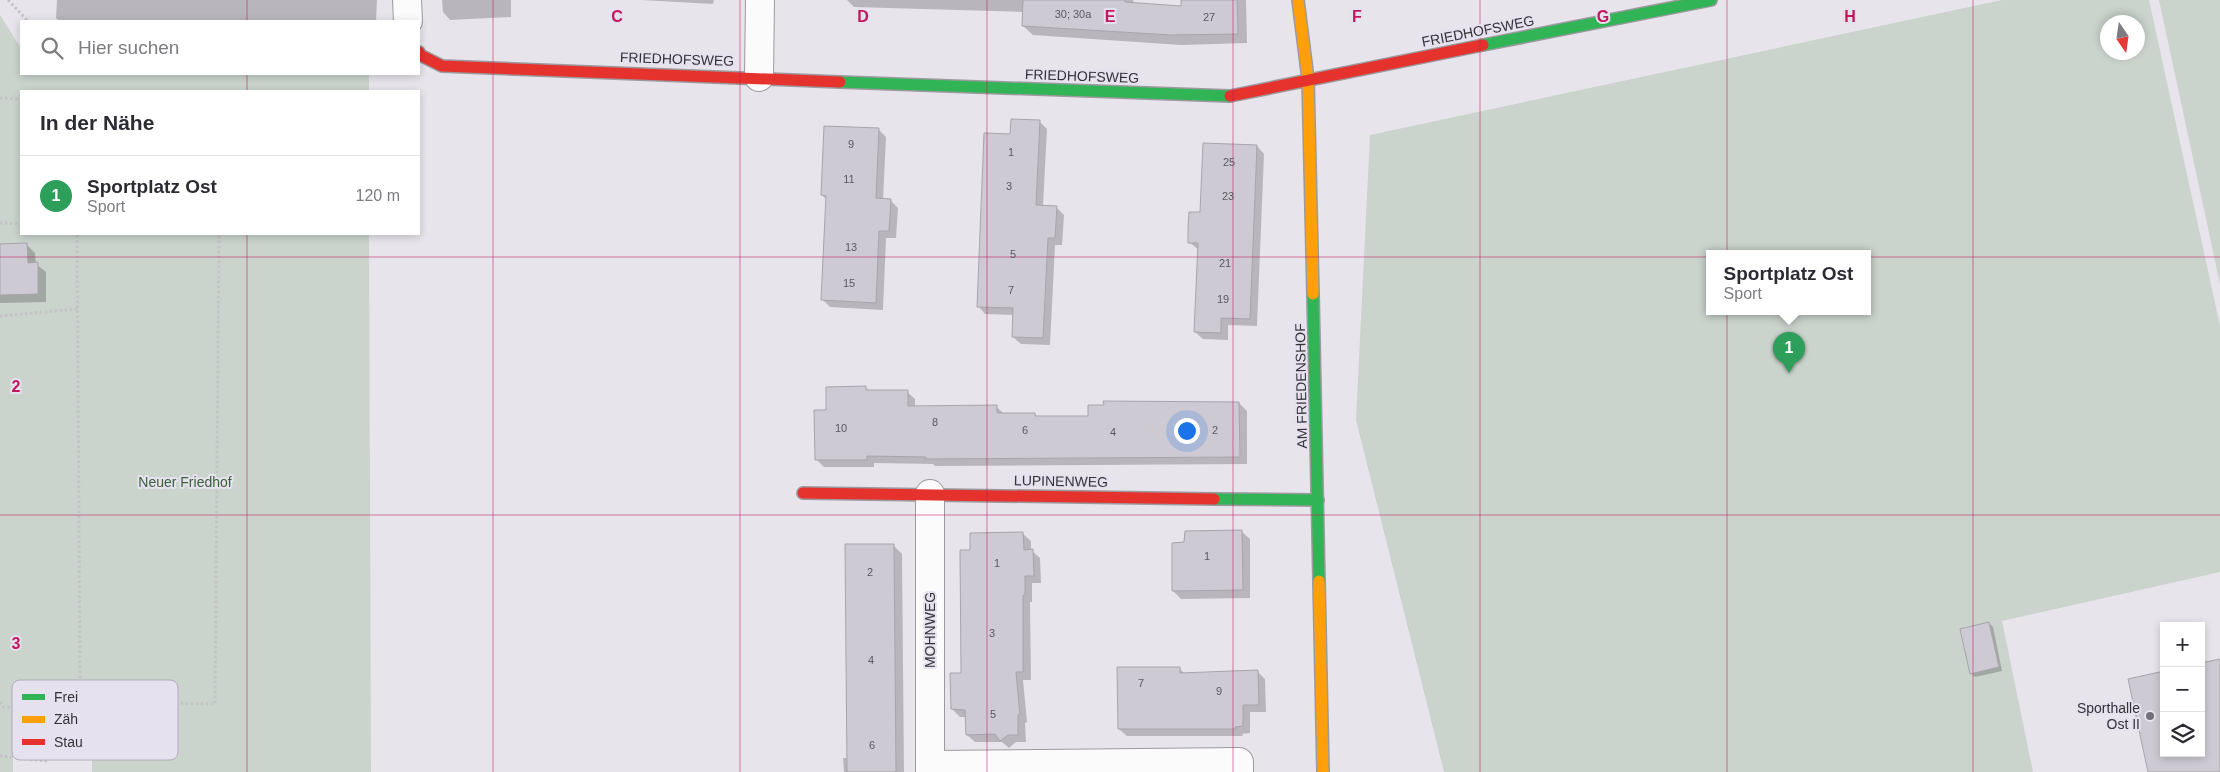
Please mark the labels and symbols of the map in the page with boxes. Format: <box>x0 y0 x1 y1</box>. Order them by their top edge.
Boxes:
text: C <box>611 8 623 25</box>
text: D <box>857 8 869 25</box>
house number: 30; 30a <box>1055 8 1092 20</box>
text: E <box>1105 8 1116 25</box>
text: F <box>1352 8 1362 25</box>
text: G <box>1597 8 1609 25</box>
text: H <box>1844 8 1856 25</box>
house number: 27 <box>1203 11 1215 23</box>
street label: FRIEDHOFSWEG <box>1420 12 1536 50</box>
north arrow <box>2100 15 2145 60</box>
street label: FRIEDHOFSWEG <box>620 49 734 69</box>
street label: FRIEDHOFSWEG <box>1025 66 1139 86</box>
house number: 9 <box>848 138 854 150</box>
house number: 1 <box>1008 146 1014 158</box>
house number: 25 <box>1223 156 1235 168</box>
house number: 11 <box>843 173 855 185</box>
house number: 3 <box>1006 180 1012 192</box>
house number: 23 <box>1222 190 1234 202</box>
house number: 13 <box>845 241 857 253</box>
house number: 5 <box>1010 248 1016 260</box>
house number: 21 <box>1219 257 1231 269</box>
house number: 15 <box>843 277 855 289</box>
house number: 7 <box>1008 284 1014 296</box>
house number: 19 <box>1217 293 1229 305</box>
street label: AM FRIEDENSHOF <box>1292 323 1310 449</box>
pin: 1 <box>1773 332 1805 373</box>
text: 2 <box>12 378 21 395</box>
house number: 8 <box>932 416 938 428</box>
your location <box>1174 418 1200 444</box>
house number: 10 <box>835 422 847 434</box>
house number: 6 <box>1022 424 1028 436</box>
house number: 2 <box>1212 424 1218 436</box>
house number: 4 <box>1110 426 1116 438</box>
street label: LUPINENWEG <box>1014 472 1108 490</box>
park label: Neuer Friedhof <box>138 474 232 490</box>
house number: 1 <box>1204 550 1210 562</box>
house number: 1 <box>994 557 1000 569</box>
house number: 2 <box>867 566 873 578</box>
street label: MOHNWEG <box>922 592 938 668</box>
house number: 3 <box>989 627 995 639</box>
text: 3 <box>12 635 21 652</box>
house number: 4 <box>868 654 874 666</box>
house number: 7 <box>1138 677 1144 689</box>
legend <box>12 680 178 760</box>
house number: 9 <box>1216 685 1222 697</box>
text: Frei <box>54 689 78 705</box>
place label: Sporthalle Ost II <box>2077 700 2140 732</box>
house number: 5 <box>990 708 996 720</box>
marker: Sporthalle Ost II <box>2144 710 2156 722</box>
text: Zäh <box>54 711 78 727</box>
text: Stau <box>54 734 83 750</box>
house number: 6 <box>869 739 875 751</box>

